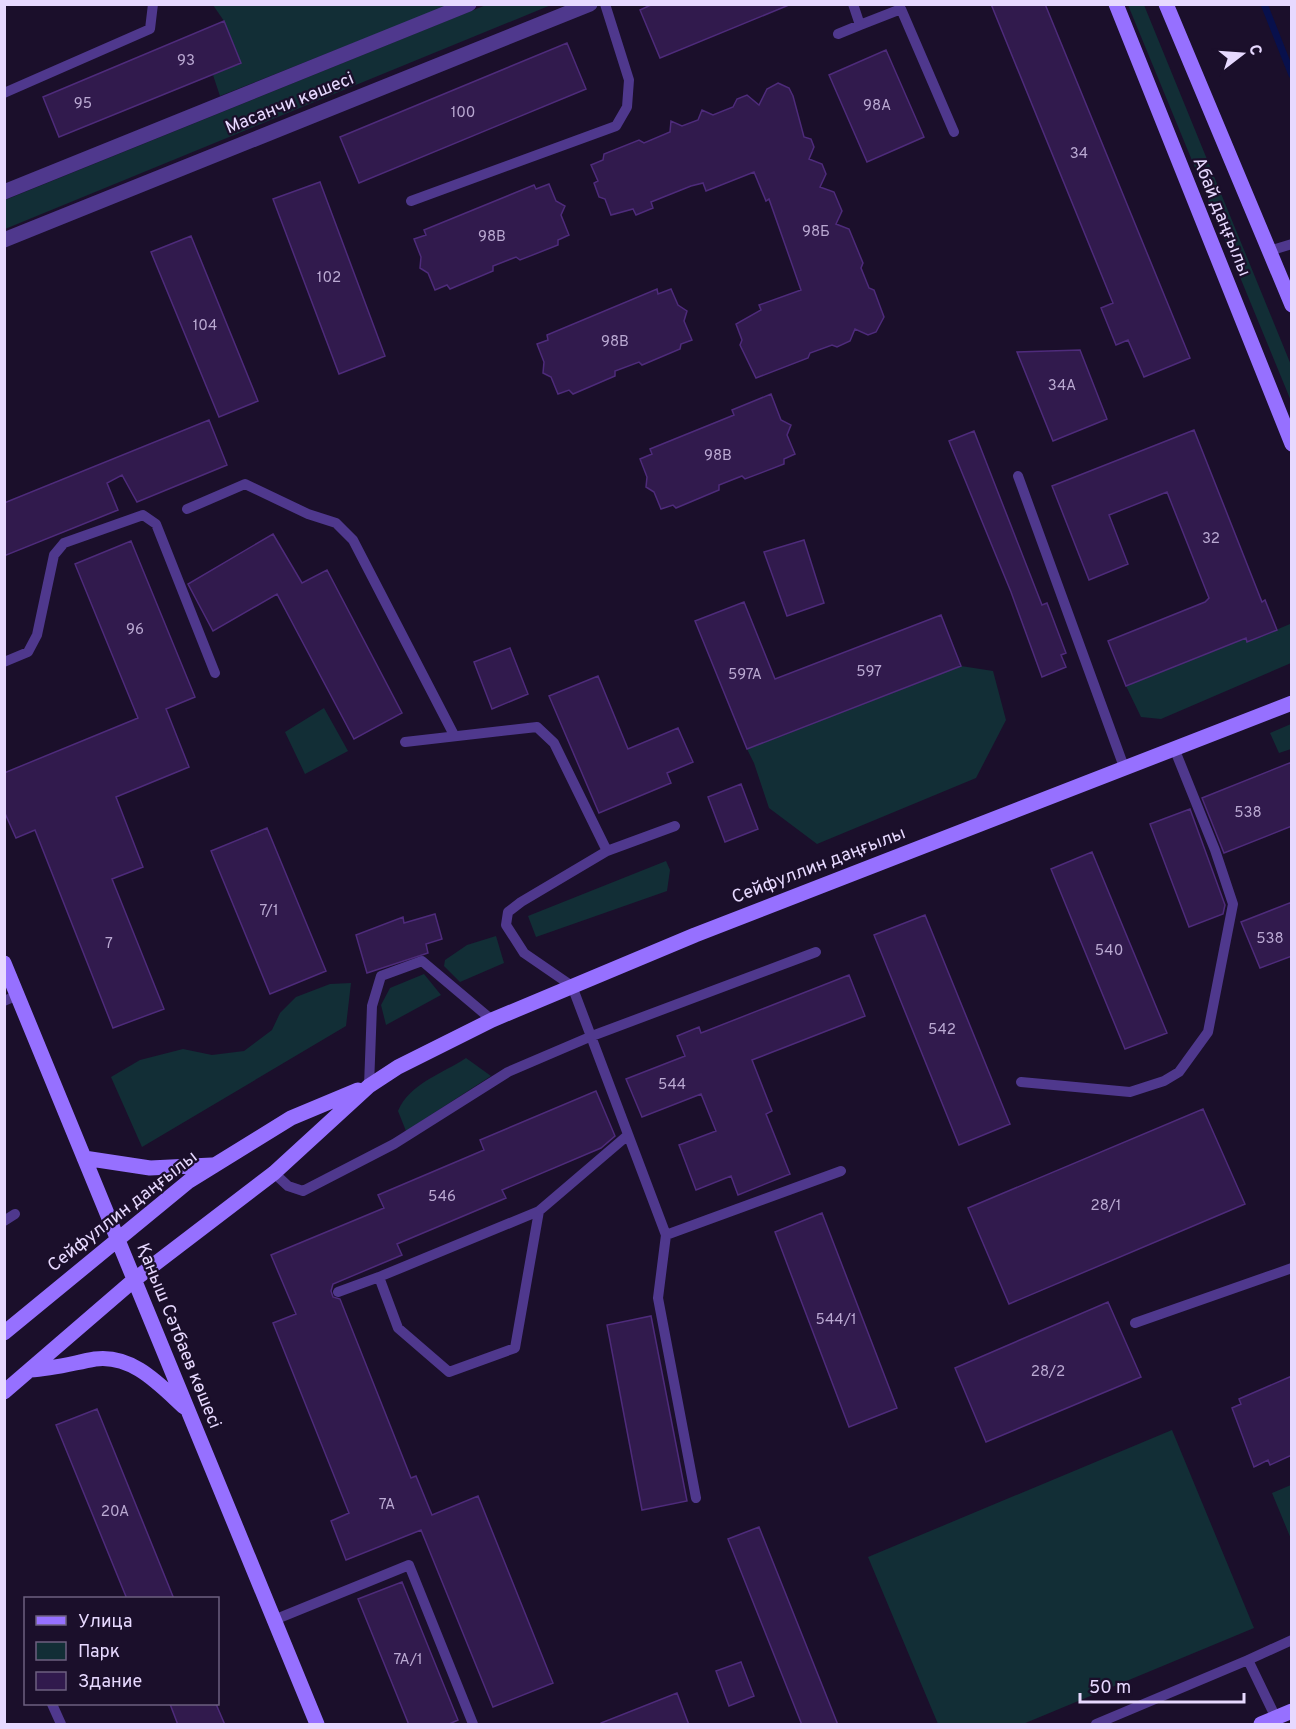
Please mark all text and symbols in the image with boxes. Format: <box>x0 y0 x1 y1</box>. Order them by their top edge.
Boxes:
north arrow <box>1212 24 1272 84</box>
text: С <box>1243 42 1265 58</box>
house number: 93 <box>177 52 195 71</box>
street label: Масанчи көшесі <box>222 68 358 140</box>
house number: 95 <box>74 95 92 114</box>
house number: 98А <box>863 97 891 116</box>
house number: 100 <box>451 104 475 123</box>
house number: 34 <box>1070 145 1088 164</box>
street label: Абай даңғылы <box>1187 154 1255 280</box>
house number: 98Б <box>802 223 830 242</box>
house number: 98В <box>478 228 506 247</box>
house number: 102 <box>317 269 341 288</box>
house number: 104 <box>193 317 217 336</box>
house number: 98В <box>601 333 629 352</box>
house number: 34А <box>1048 377 1076 396</box>
house number: 98В <box>704 447 732 466</box>
house number: 32 <box>1202 530 1220 549</box>
house number: 96 <box>126 621 144 640</box>
house number: 597 <box>856 663 882 682</box>
house number: 597А <box>728 666 762 685</box>
house number: 538 <box>1234 804 1262 823</box>
street label: Сейфуллин даңғылы <box>729 822 909 910</box>
house number: 7/1 <box>259 902 279 921</box>
house number: 538 <box>1256 930 1284 949</box>
house number: 7 <box>105 935 113 954</box>
house number: 540 <box>1095 942 1123 961</box>
house number: 542 <box>928 1021 956 1040</box>
house number: 544 <box>658 1076 686 1095</box>
street label: Сейфуллин даңғылы <box>43 1146 203 1278</box>
house number: 546 <box>428 1188 456 1207</box>
house number: 28/1 <box>1091 1197 1121 1216</box>
street label: Қаныш Сәтбаев көшесі <box>130 1240 226 1432</box>
house number: 544/1 <box>815 1311 857 1330</box>
house number: 28/2 <box>1031 1363 1065 1382</box>
house number: 7А <box>379 1496 395 1515</box>
house number: 20А <box>101 1503 129 1522</box>
legend <box>24 1597 219 1705</box>
text: Улица <box>78 1611 132 1634</box>
text: Парк <box>78 1641 120 1664</box>
house number: 7А/1 <box>393 1651 423 1670</box>
scale bar <box>1080 1666 1244 1704</box>
text: Здание <box>78 1671 142 1694</box>
text: 50 m <box>1089 1677 1131 1700</box>

